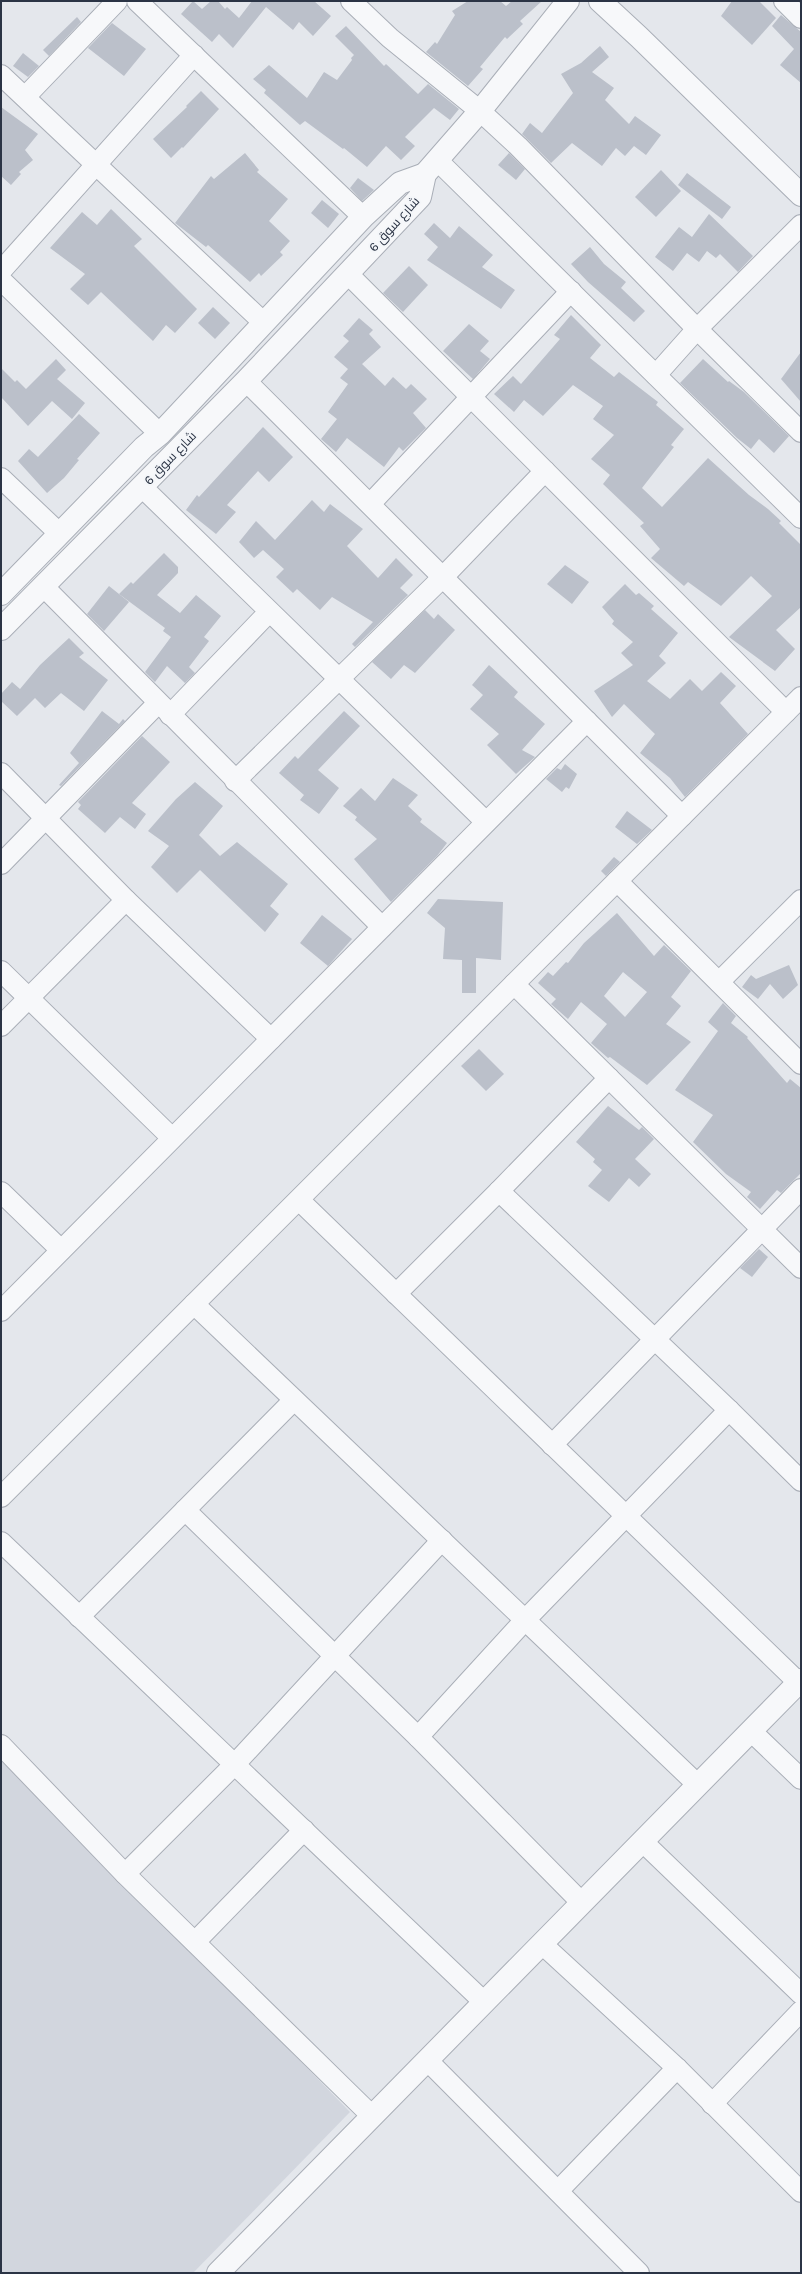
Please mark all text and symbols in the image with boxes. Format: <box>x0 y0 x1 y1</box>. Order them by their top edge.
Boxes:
street label: شارع سوق 6 <box>366 194 423 255</box>
street label: شارع سوق 6 <box>141 428 200 488</box>

